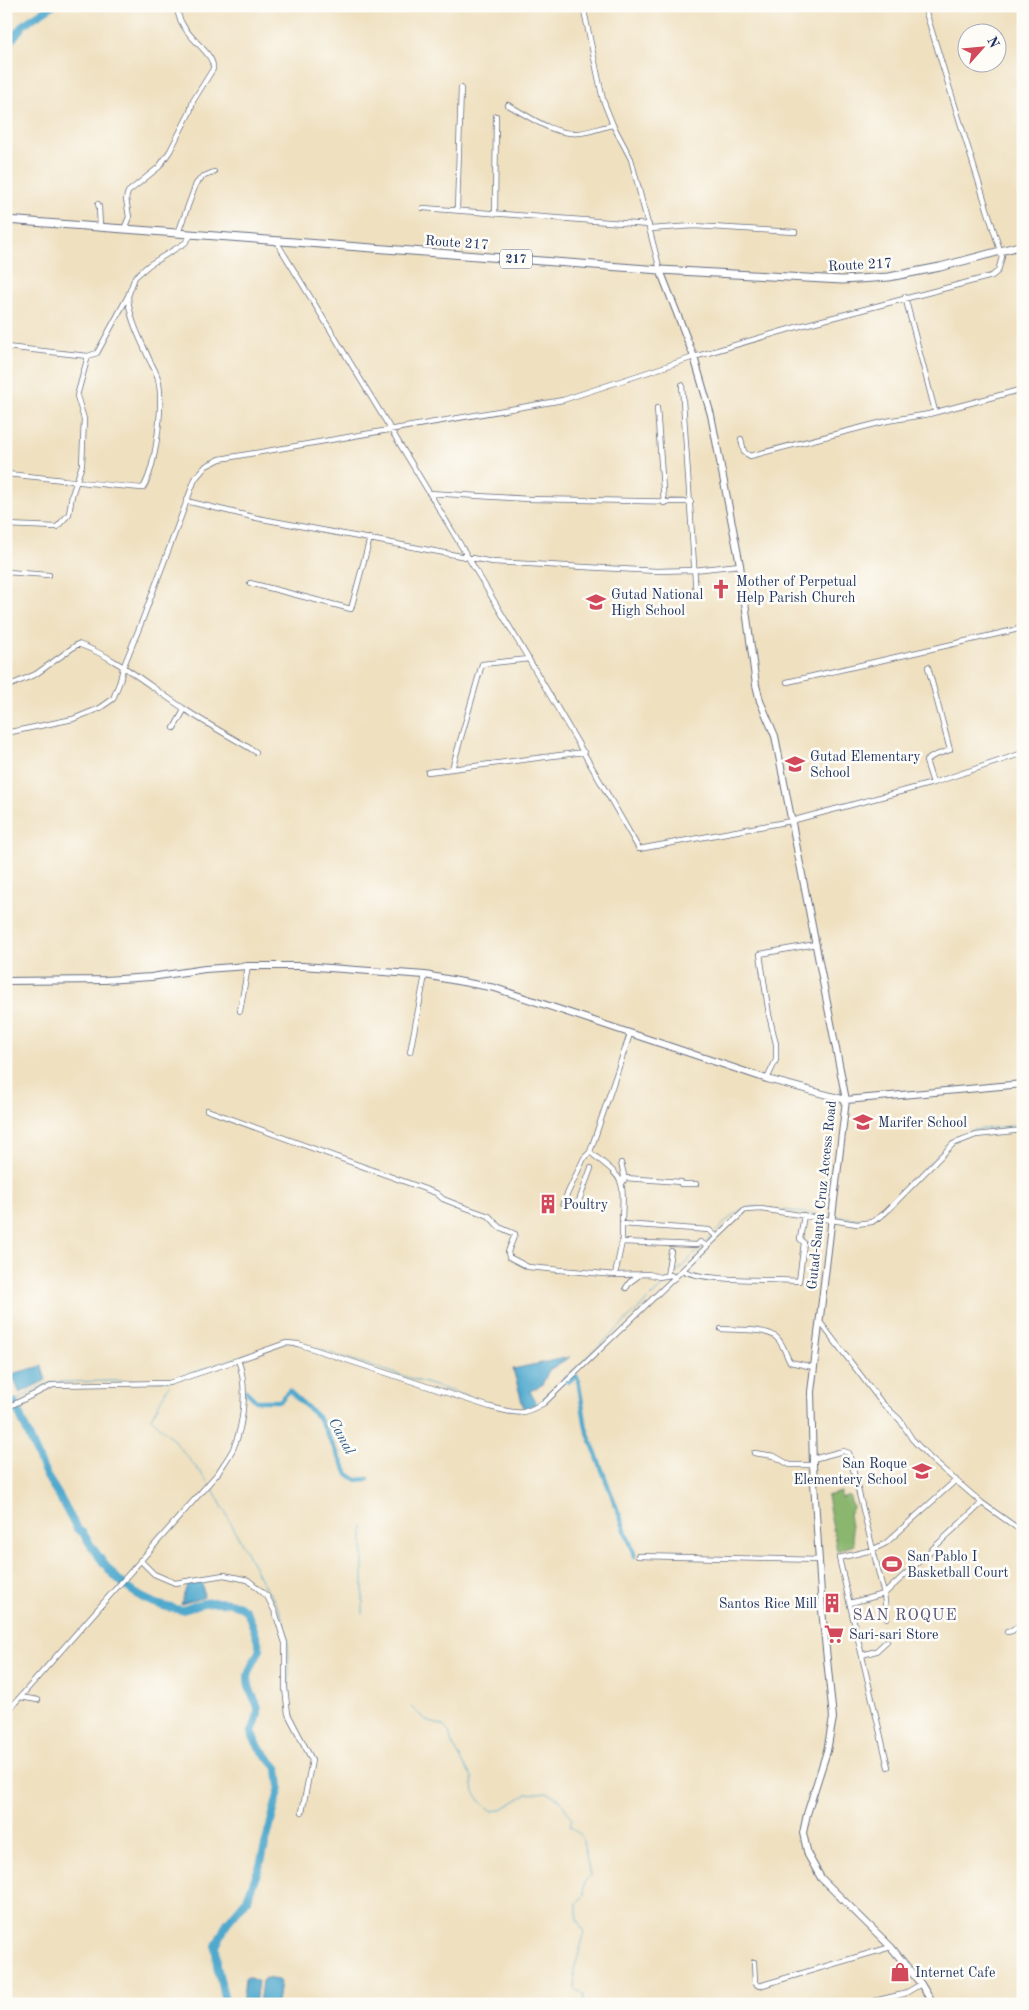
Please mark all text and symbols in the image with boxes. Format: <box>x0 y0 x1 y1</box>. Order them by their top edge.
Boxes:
north arrow <box>956 22 1006 72</box>
text: N <box>984 35 1001 51</box>
street label: Route 217 <box>424 234 489 252</box>
road number: 217 <box>500 250 532 268</box>
street label: Route 217 <box>828 256 892 274</box>
place label: Mother of Perpetual Help Parish Church <box>736 575 857 605</box>
church icon: Mother of Perpetual Help Parish Church <box>710 578 732 600</box>
place label: Gutad National High School <box>611 588 703 618</box>
school or university icon: Gutad National High School <box>585 591 607 613</box>
place label: Gutad Elementary School <box>810 750 921 780</box>
school or university icon: Gutad Elementary School <box>784 753 806 775</box>
street label: Gutad-Santa Cruz Access Road <box>805 1100 839 1290</box>
school or university icon: Marifer School <box>852 1111 874 1133</box>
place label: Marifer School <box>878 1116 967 1130</box>
building icon: Poultry <box>537 1193 559 1215</box>
place label: Poultry <box>563 1198 609 1212</box>
water label: Canal <box>325 1416 357 1458</box>
place label: San Roque Elementery School <box>794 1457 907 1487</box>
school or university icon: San Roque Elementery School <box>911 1460 933 1482</box>
place label: San Pablo I Basketball Court <box>907 1550 1008 1580</box>
sports icon: San Pablo I Basketball Court <box>881 1553 903 1575</box>
building icon: Santos Rice Mill <box>821 1592 843 1614</box>
place label: Santos Rice Mill <box>719 1597 817 1611</box>
district label: SAN ROQUE <box>853 1608 957 1624</box>
supermarket icon: Sari-sari Store <box>823 1623 845 1645</box>
place label: Sari-sari Store <box>849 1628 938 1642</box>
shop icon: Internet Cafe <box>889 1961 911 1983</box>
place label: Internet Cafe <box>915 1966 995 1980</box>

